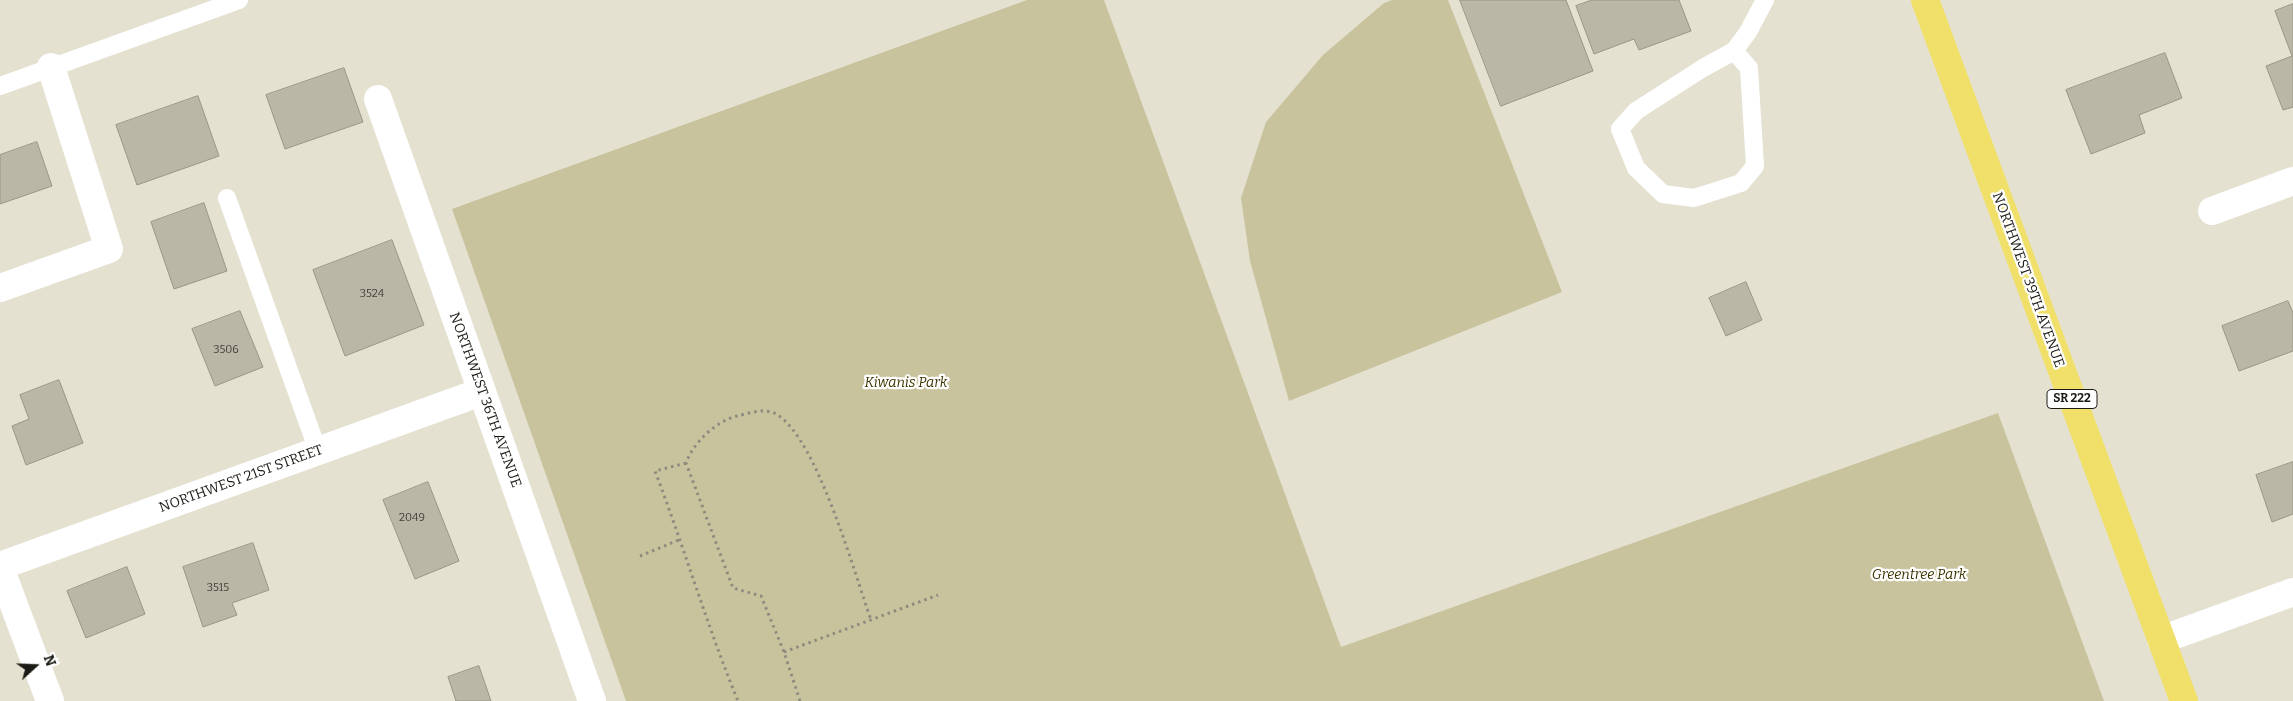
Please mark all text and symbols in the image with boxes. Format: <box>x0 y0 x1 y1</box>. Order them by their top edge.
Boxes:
street label: NORTHWEST 39TH AVENUE <box>1988 190 2068 370</box>
house number: 3524 <box>360 287 384 301</box>
street label: NORTHWEST 36TH AVENUE <box>445 310 525 490</box>
house number: 3506 <box>213 343 239 357</box>
park label: Kiwanis Park <box>865 375 947 391</box>
road number: SR 222 <box>2047 389 2097 408</box>
street label: NORTHWEST 21ST STREET <box>157 442 325 516</box>
house number: 2049 <box>399 511 425 525</box>
park label: Greentree Park <box>1872 567 1966 583</box>
house number: 3515 <box>207 581 229 595</box>
north arrow <box>10 641 60 691</box>
text: N <box>40 653 59 669</box>

